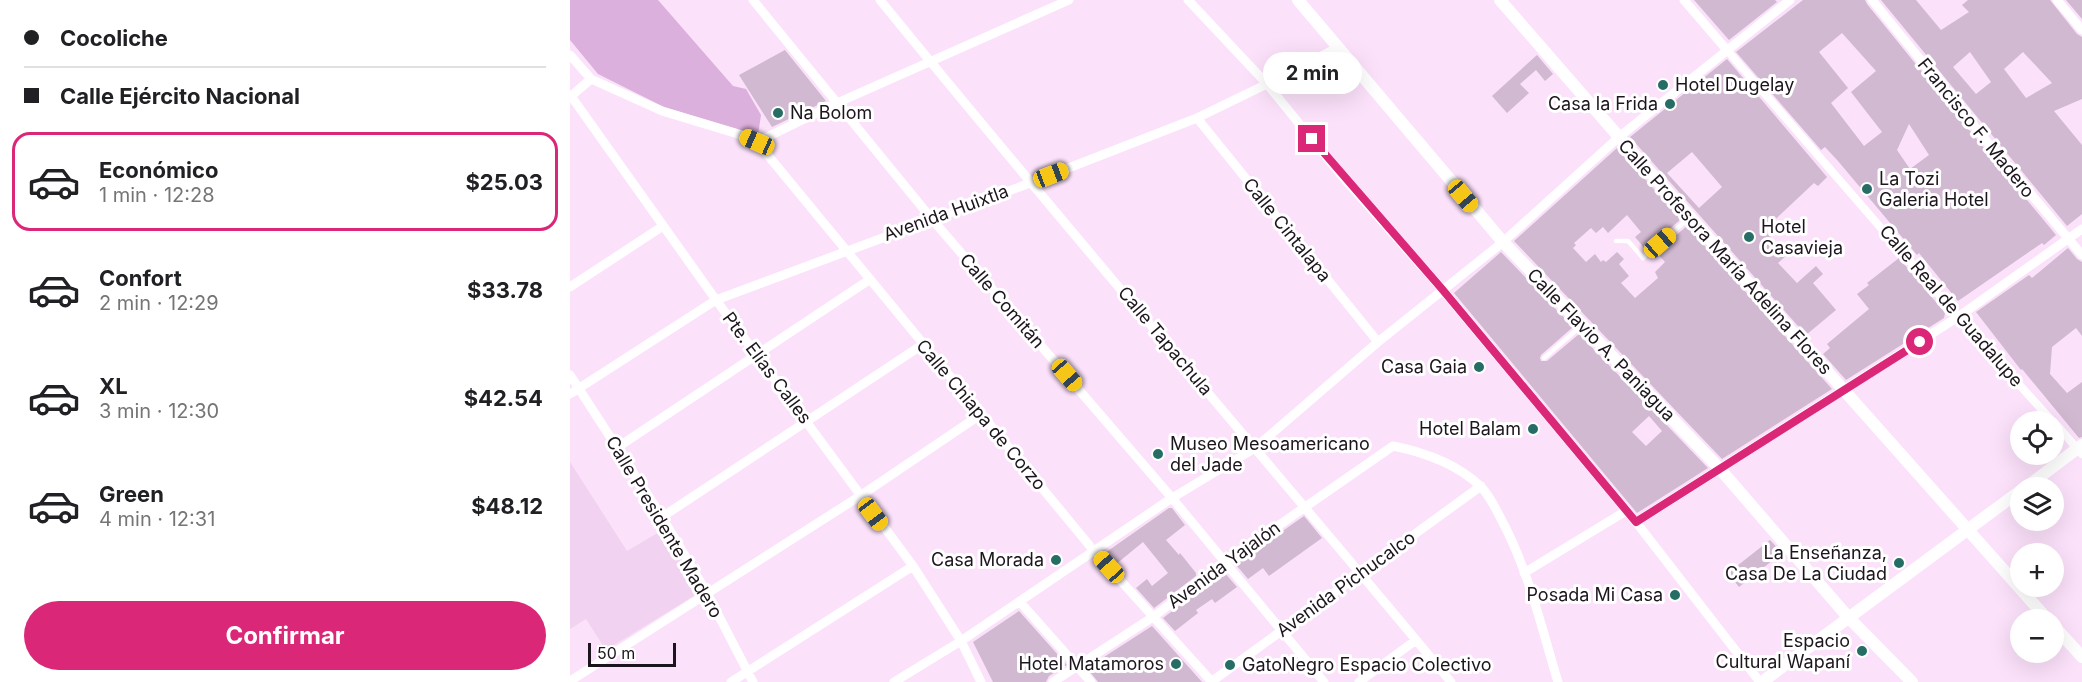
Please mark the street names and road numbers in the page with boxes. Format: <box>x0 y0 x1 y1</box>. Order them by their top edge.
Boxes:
street label: Francisco F. Madero <box>1914 54 2039 202</box>
street label: Calle Profesora María Adelina Flores <box>1614 135 1837 378</box>
street label: Calle Cintalapa <box>1239 174 1336 286</box>
street label: Avenida Huixtla <box>880 180 1011 245</box>
street label: Calle Real de Guadalupe <box>1875 220 2027 391</box>
street label: Calle Comitán <box>956 249 1049 352</box>
street label: Calle Flavio A. Paniagua <box>1523 264 1680 425</box>
street label: Calle Tapachula <box>1114 282 1217 399</box>
street label: Pte. Elías Calles <box>719 308 816 428</box>
street label: Calle Chiapa de Corzo <box>912 335 1050 494</box>
street label: Calle Presidente Madero <box>602 432 727 621</box>
street label: Avenida Yajalón <box>1163 517 1284 612</box>
street label: Avenida Pichucalco <box>1272 526 1419 641</box>

